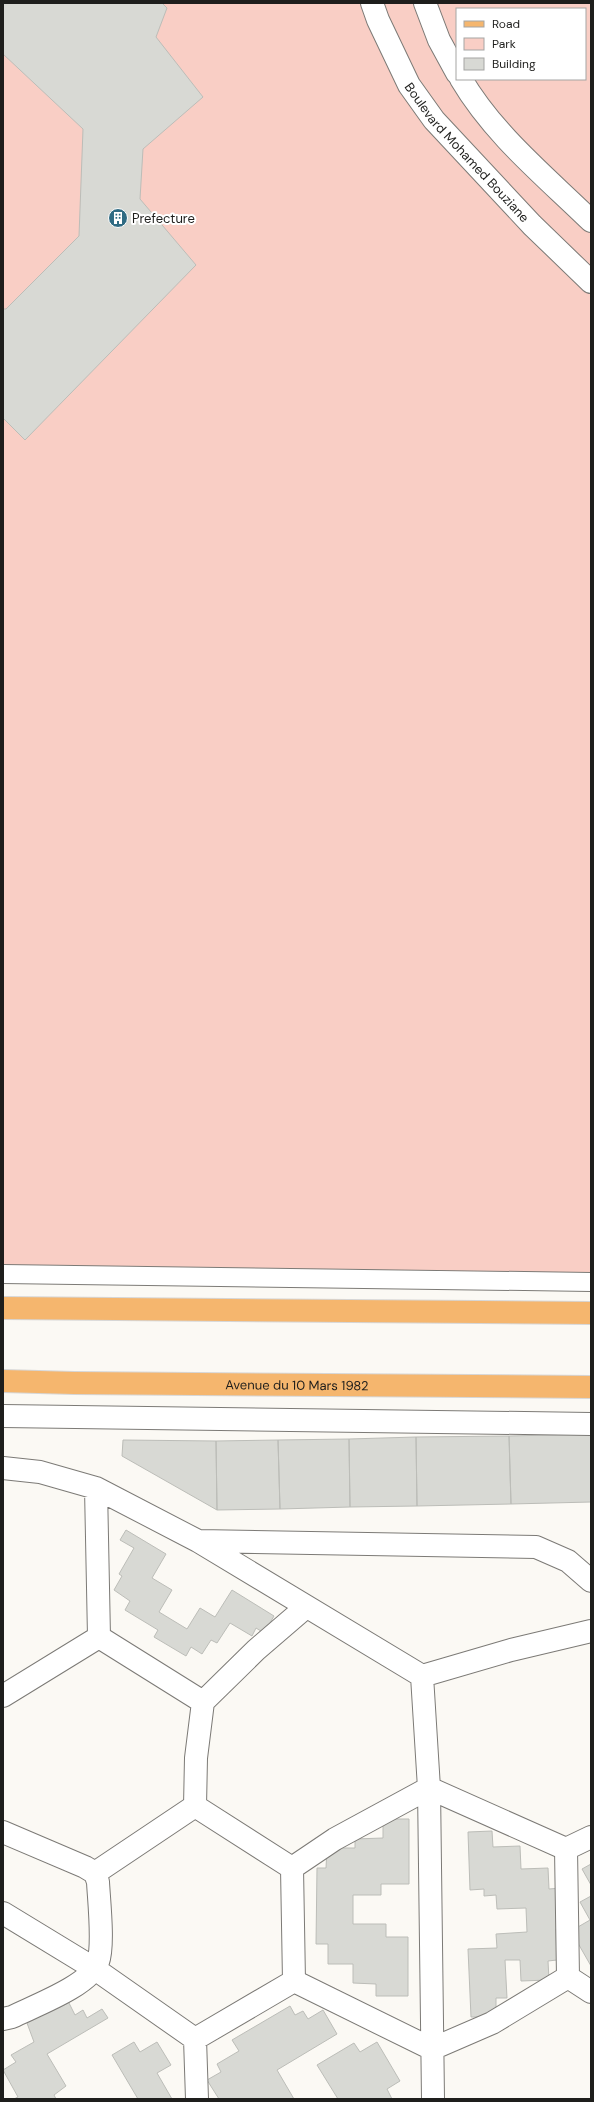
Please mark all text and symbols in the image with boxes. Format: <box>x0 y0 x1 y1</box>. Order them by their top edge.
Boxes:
legend <box>456 8 586 80</box>
text: Road <box>492 16 520 32</box>
text: Park <box>492 36 516 52</box>
text: Building <box>492 56 536 72</box>
street label: Boulevard Mohamed Bouziane <box>401 79 533 225</box>
building icon: Prefecture <box>107 207 129 229</box>
place label: Prefecture <box>132 210 195 227</box>
street label: Avenue du 10 Mars 1982 <box>225 1376 369 1394</box>

